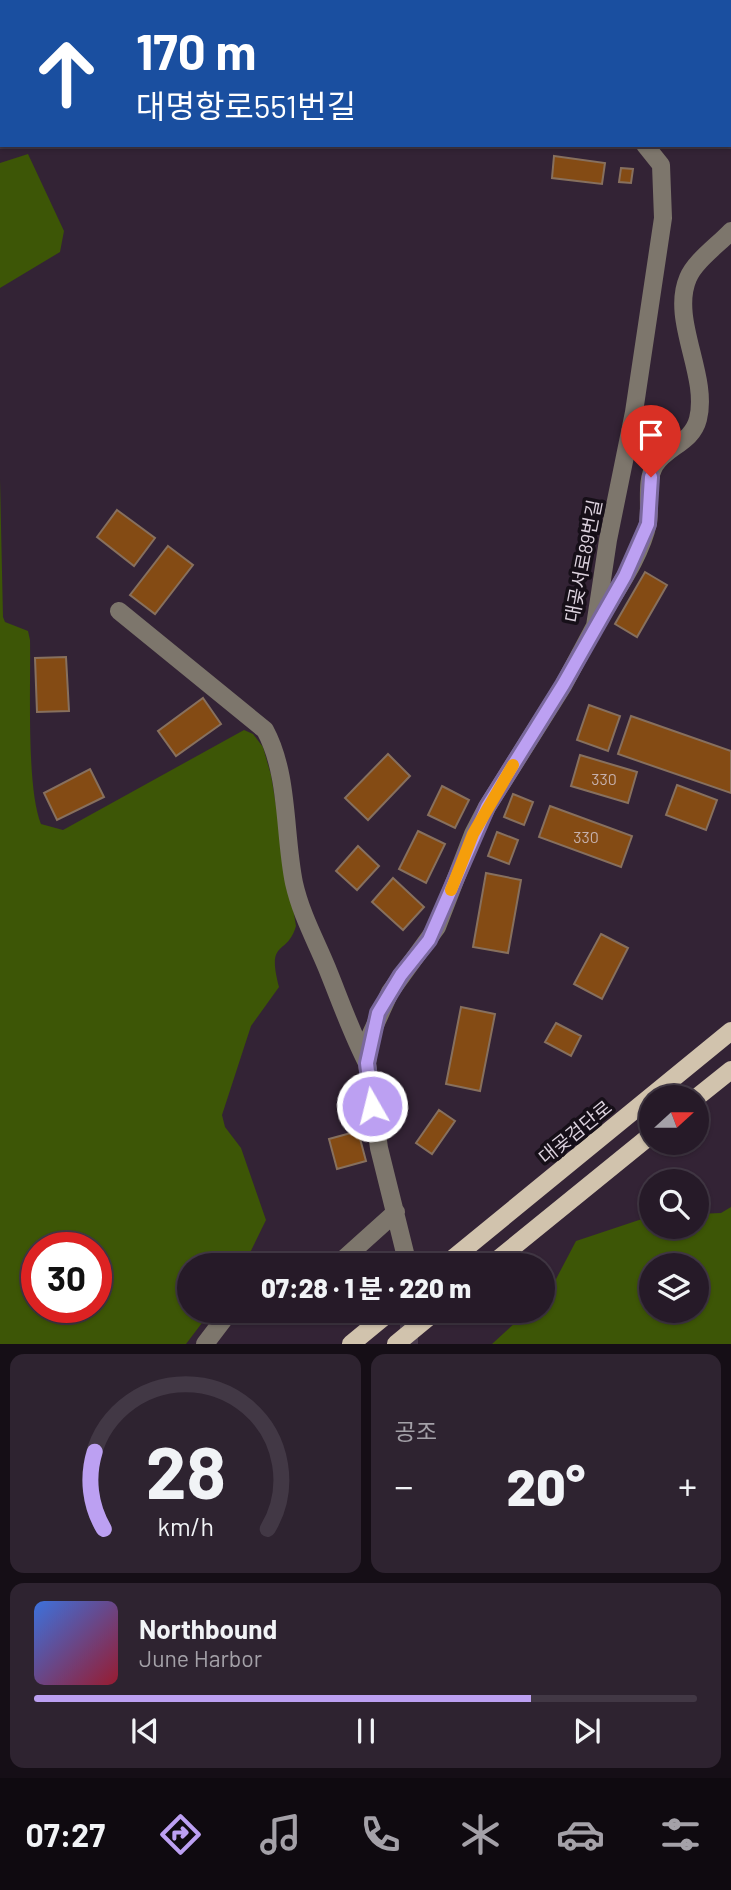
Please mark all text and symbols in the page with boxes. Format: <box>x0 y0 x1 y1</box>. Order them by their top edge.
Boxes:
text: 170 m <box>136 21 256 80</box>
icon: ahead <box>21 28 112 119</box>
text: 대명항로551번길 <box>136 86 356 124</box>
pin <box>621 405 681 477</box>
icon: arrive <box>632 416 670 454</box>
street label: 대곶서로89번길 <box>559 498 606 624</box>
house number: 330 <box>591 769 617 788</box>
house number: 330 <box>573 827 599 846</box>
position arrow <box>335 1069 409 1143</box>
north arrow <box>639 1085 709 1155</box>
map controls <box>639 1085 709 1323</box>
street label: 대곶검단로 <box>533 1095 616 1168</box>
button: search <box>639 1169 709 1239</box>
speed limit sign: 30 <box>21 1232 112 1323</box>
button: layers <box>639 1253 709 1323</box>
text: 07:28 · 1 분 · 220 m <box>261 1272 471 1303</box>
text: 공조 <box>395 1417 437 1445</box>
text: 28 <box>145 1427 225 1515</box>
text: 20° <box>506 1454 585 1516</box>
text: − <box>395 1462 414 1508</box>
text: + <box>678 1462 697 1508</box>
text: km/h <box>157 1511 214 1541</box>
text: Northbound <box>139 1613 277 1644</box>
text: June Harbor <box>139 1644 262 1672</box>
icon: previous <box>126 1712 164 1750</box>
icon: pause <box>347 1712 385 1750</box>
icon: next <box>568 1712 606 1750</box>
icon: directions <box>156 1810 205 1859</box>
icon: music <box>256 1810 305 1859</box>
icon: phone <box>356 1810 405 1859</box>
icon: climate <box>456 1810 505 1859</box>
icon: car <box>556 1810 605 1859</box>
icon: filters <box>656 1810 705 1859</box>
text: 07:27 <box>26 1815 105 1853</box>

